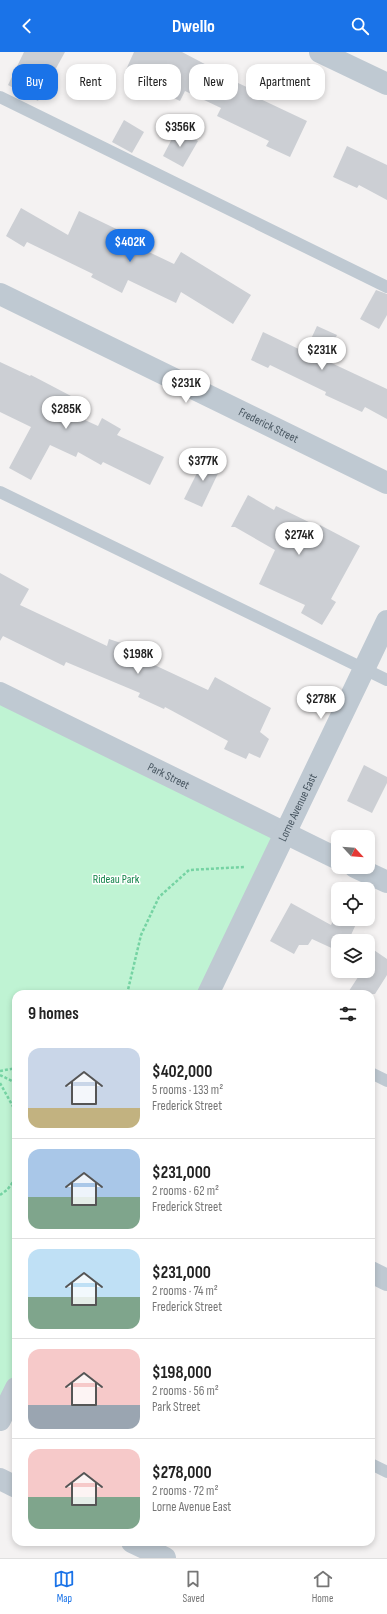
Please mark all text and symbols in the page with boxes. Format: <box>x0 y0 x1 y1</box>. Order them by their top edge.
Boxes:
icon: back <box>16 15 38 37</box>
icon: search <box>349 15 371 37</box>
text: Dwello <box>172 16 215 37</box>
chip: Buy <box>12 64 58 100</box>
chip: Rent <box>66 64 116 100</box>
chip: Filters <box>124 64 181 100</box>
chip: New <box>189 64 238 100</box>
chip: Apartment <box>246 64 325 100</box>
pin: $356K <box>152 114 208 148</box>
text: $356K <box>165 119 195 135</box>
pin: $402K <box>102 229 158 263</box>
text: $402K <box>115 234 146 250</box>
pin: $231K <box>294 337 350 371</box>
text: $231K <box>307 342 337 358</box>
pin: $231K <box>158 370 214 404</box>
text: $231K <box>171 375 201 391</box>
pin: $285K <box>38 396 94 430</box>
text: $285K <box>51 401 81 417</box>
street label: Frederick Street <box>236 405 301 447</box>
pin: $377K <box>175 448 231 482</box>
text: $377K <box>188 453 218 469</box>
pin: $274K <box>271 522 327 556</box>
text: $274K <box>284 527 314 543</box>
pin: $198K <box>110 641 166 675</box>
text: $198K <box>123 646 153 662</box>
pin: $278K <box>293 686 349 720</box>
text: $278K <box>306 691 336 707</box>
street label: Park Street <box>145 760 192 793</box>
street label: Lorne Avenue East <box>275 771 321 844</box>
north arrow <box>331 830 375 874</box>
map controls <box>331 830 375 978</box>
park label: Rideau Park <box>93 872 140 887</box>
button: locate <box>331 882 375 926</box>
button: layers <box>331 934 375 978</box>
icon: filters <box>337 1003 359 1025</box>
text: 9 homes <box>28 1004 79 1024</box>
text: $402,000 <box>152 1062 212 1082</box>
icon: home <box>60 1064 108 1112</box>
text: 5 rooms · 133 m² <box>152 1082 223 1098</box>
text: Frederick Street <box>152 1098 222 1114</box>
text: $231,000 <box>152 1163 211 1183</box>
icon: home <box>60 1165 108 1213</box>
text: 2 rooms · 62 m² <box>152 1183 219 1199</box>
text: Frederick Street <box>152 1199 222 1215</box>
text: $231,000 <box>152 1263 211 1283</box>
icon: home <box>60 1265 108 1313</box>
text: 2 rooms · 74 m² <box>152 1283 218 1299</box>
text: Frederick Street <box>152 1299 222 1315</box>
text: $198,000 <box>152 1363 212 1383</box>
icon: home <box>60 1365 108 1413</box>
text: 2 rooms · 56 m² <box>152 1383 219 1399</box>
text: Park Street <box>152 1399 201 1415</box>
text: $278,000 <box>152 1463 212 1483</box>
icon: home <box>60 1465 108 1513</box>
text: 2 rooms · 72 m² <box>152 1483 218 1499</box>
text: Lorne Avenue East <box>152 1499 231 1515</box>
tab: Map <box>53 1568 75 1605</box>
tab: Saved <box>182 1568 205 1605</box>
tab: Home <box>312 1568 334 1605</box>

